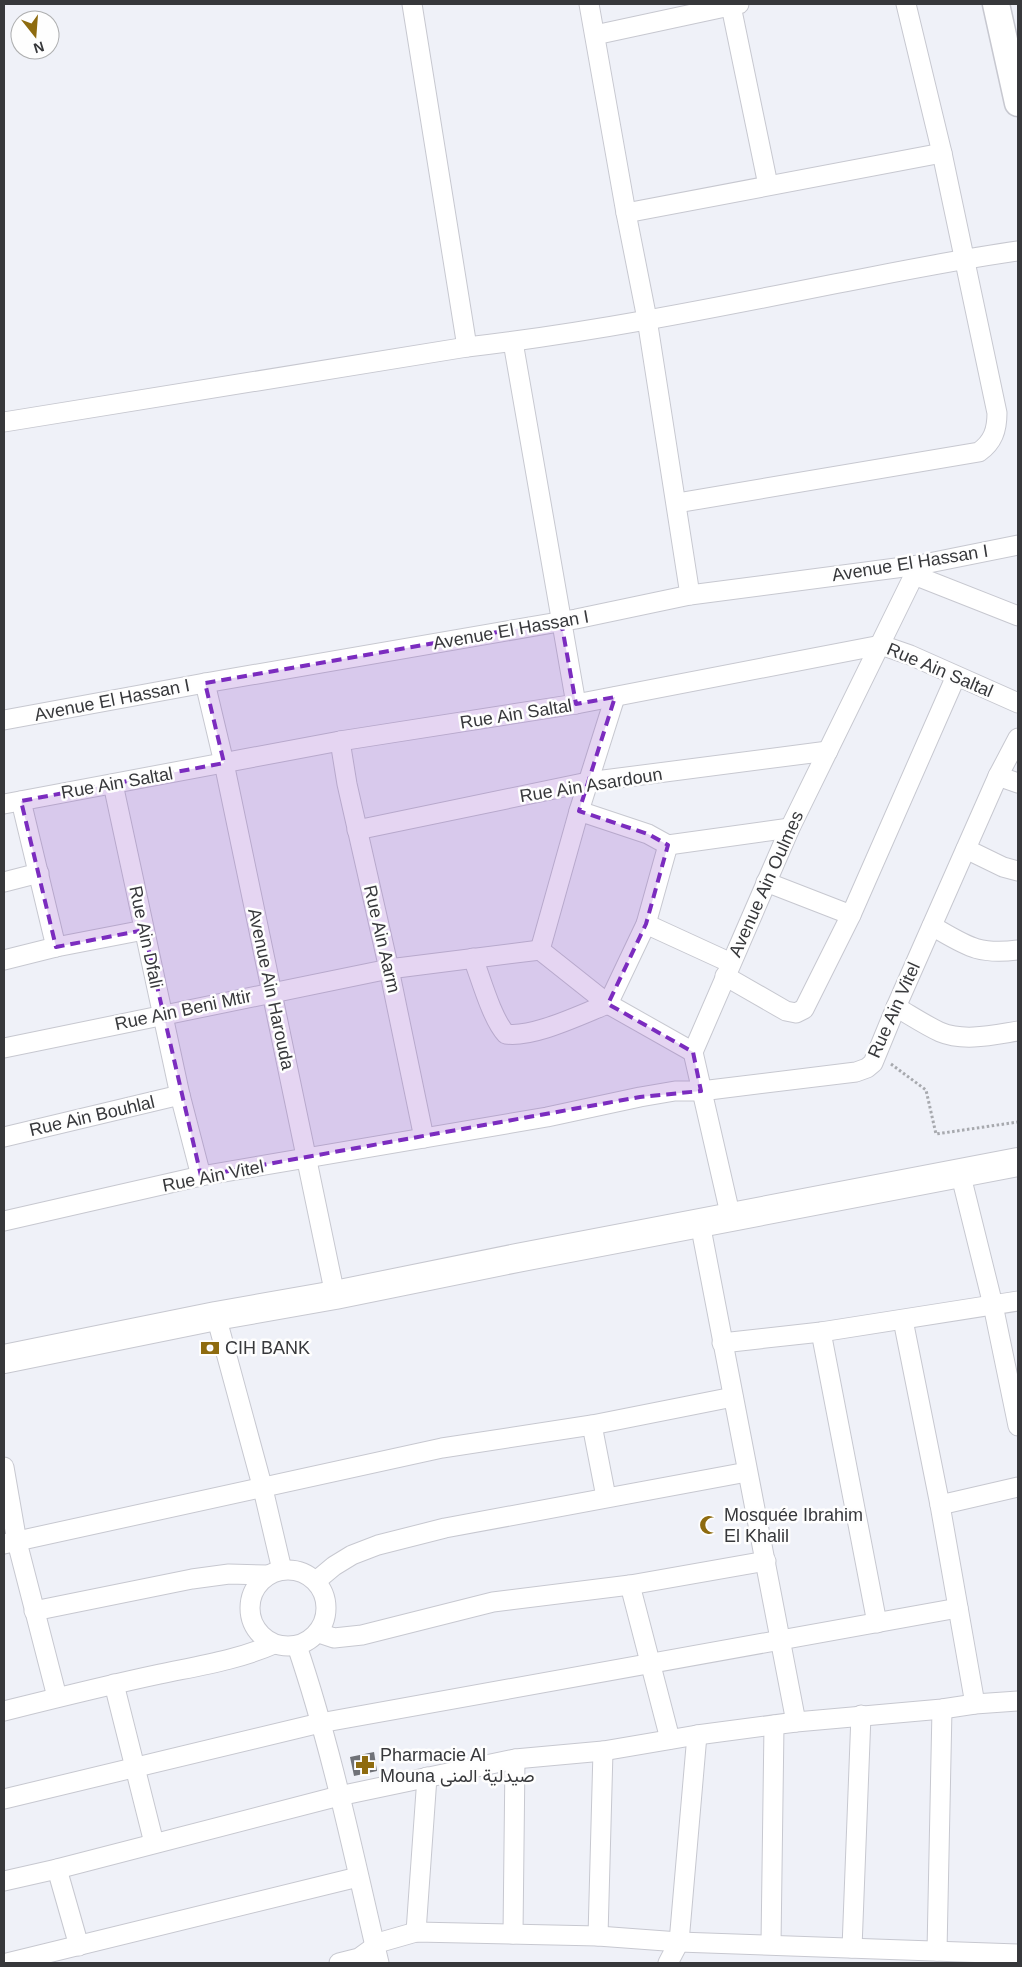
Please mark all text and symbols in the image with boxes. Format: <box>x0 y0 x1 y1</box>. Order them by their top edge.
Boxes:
north arrow <box>10 10 60 60</box>
text: N <box>32 38 46 57</box>
street label: Avenue El Hassan I <box>831 541 989 585</box>
street label: Avenue El Hassan I <box>432 606 590 654</box>
street label: Rue Ain Saltal <box>884 639 996 701</box>
street label: Avenue El Hassan I <box>33 675 191 725</box>
street label: Rue Ain Saltal <box>459 695 573 733</box>
street label: Rue Ain Saltal <box>60 763 174 803</box>
street label: Rue Ain Asardoun <box>518 764 664 806</box>
street label: Avenue Ain Oulmes <box>725 808 807 960</box>
street label: Rue Ain Aarm <box>360 883 404 995</box>
street label: Rue Ain Dfali <box>125 884 167 990</box>
street label: Avenue Ain Harouda <box>244 906 298 1073</box>
street label: Rue Ain Vitel <box>864 959 924 1061</box>
street label: Rue Ain Beni Mtir <box>113 986 253 1034</box>
street label: Rue Ain Bouhlal <box>27 1092 157 1140</box>
street label: Rue Ain Vitel <box>161 1156 265 1196</box>
bank icon: CIH BANK <box>199 1337 221 1359</box>
place label: CIH BANK <box>225 1338 310 1358</box>
place label: Mosquée Ibrahim El Khalil <box>724 1505 863 1546</box>
mosque icon: Mosquée Ibrahim El Khalil <box>698 1514 720 1536</box>
place label: Pharmacie Al Mouna صيدلية المنى <box>380 1745 535 1787</box>
pharmacy icon: Pharmacie Al Mouna صيدلية المنى <box>354 1754 376 1776</box>

